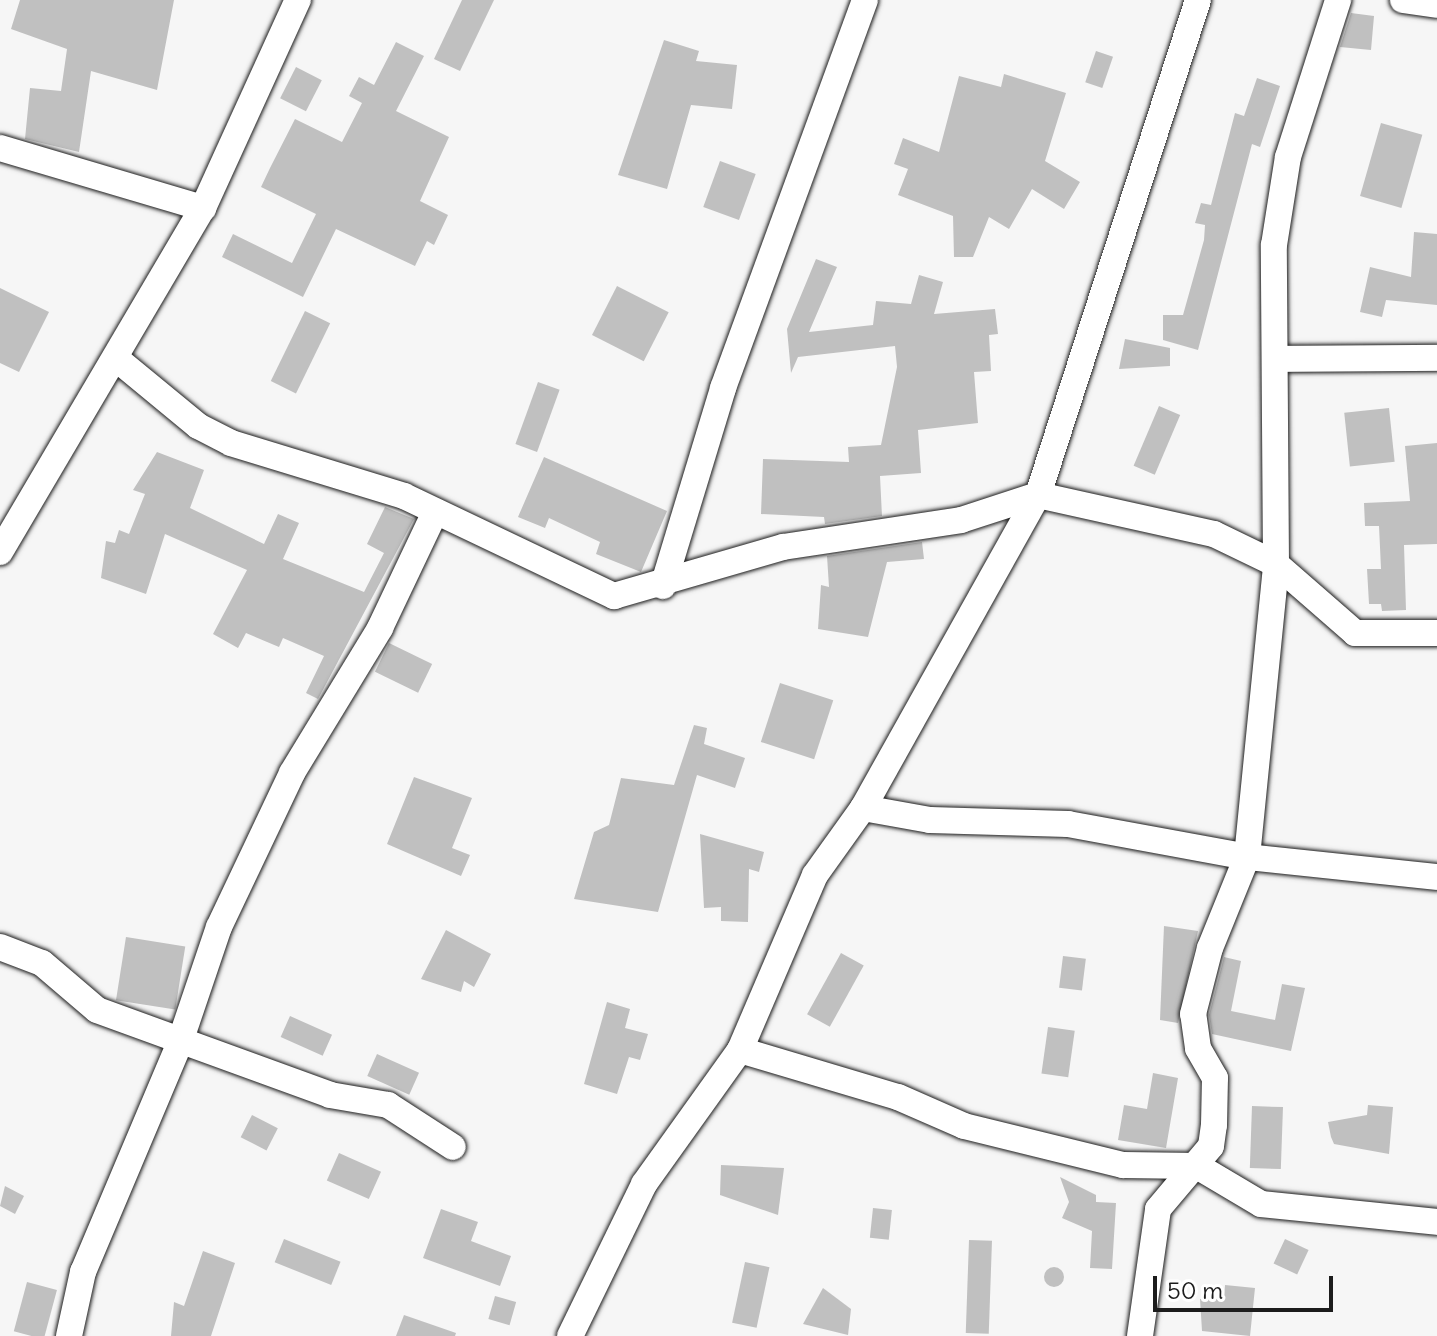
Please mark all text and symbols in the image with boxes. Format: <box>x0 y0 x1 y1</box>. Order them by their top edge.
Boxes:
scale bar <box>1157 1260 1337 1310</box>
text: 50 m <box>1167 1275 1223 1305</box>

